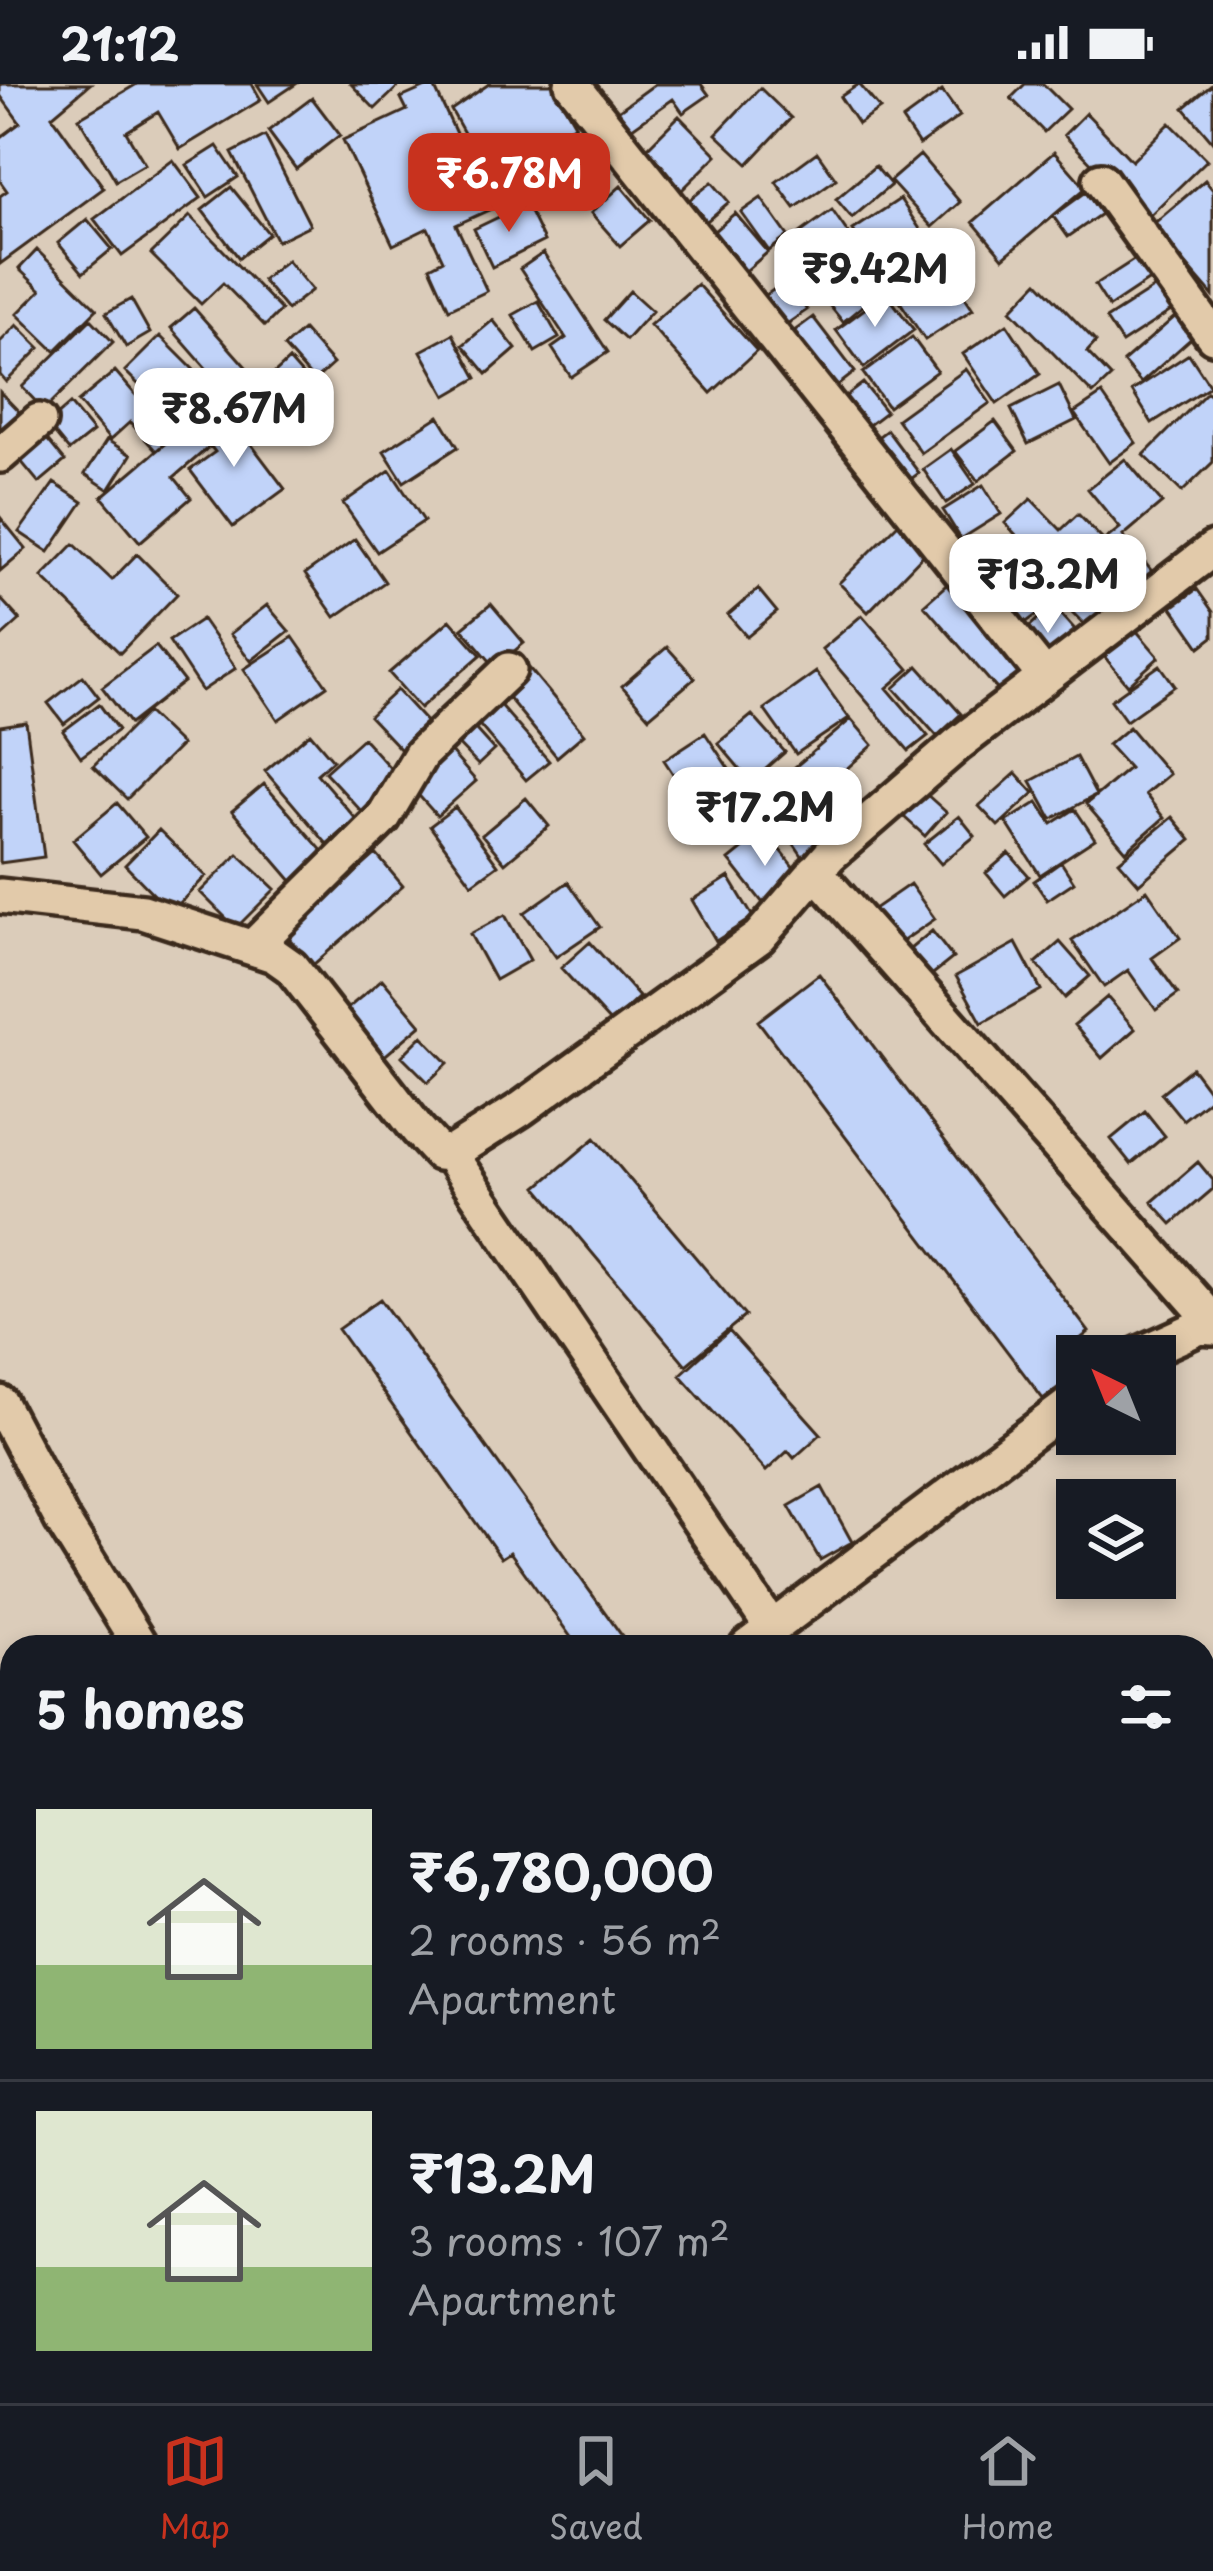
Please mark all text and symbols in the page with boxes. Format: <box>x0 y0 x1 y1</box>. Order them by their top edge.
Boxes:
text: 21:12 <box>60 8 179 76</box>
pin: ₹6.78M <box>411 133 607 235</box>
text: ₹6.78M <box>435 142 583 201</box>
pin: ₹9.42M <box>777 228 973 330</box>
text: ₹9.42M <box>801 237 949 296</box>
pin: ₹8.67M <box>136 368 332 470</box>
text: ₹8.67M <box>161 377 307 436</box>
pin: ₹13.2M <box>950 534 1146 636</box>
text: ₹13.2M <box>976 543 1120 602</box>
pin: ₹17.2M <box>667 767 863 869</box>
text: ₹17.2M <box>695 776 835 835</box>
north arrow <box>1056 1335 1176 1455</box>
map controls <box>1056 1335 1176 1599</box>
button: layers <box>1056 1479 1176 1599</box>
text: 5 homes <box>36 1669 245 1746</box>
icon: filters <box>1113 1674 1179 1740</box>
text: ₹6,780,000 <box>408 1832 714 1909</box>
icon: home <box>132 1857 276 2001</box>
text: 2 rooms · 56 m² <box>408 1909 721 1968</box>
text: Apartment <box>408 1968 616 2027</box>
text: ₹13.2M <box>408 2133 596 2210</box>
icon: home <box>132 2159 276 2303</box>
text: 3 rooms · 107 m² <box>408 2210 730 2269</box>
text: Apartment <box>408 2269 616 2328</box>
tab: Map <box>160 2428 230 2550</box>
tab: Saved <box>549 2428 643 2550</box>
tab: Home <box>962 2428 1053 2550</box>

